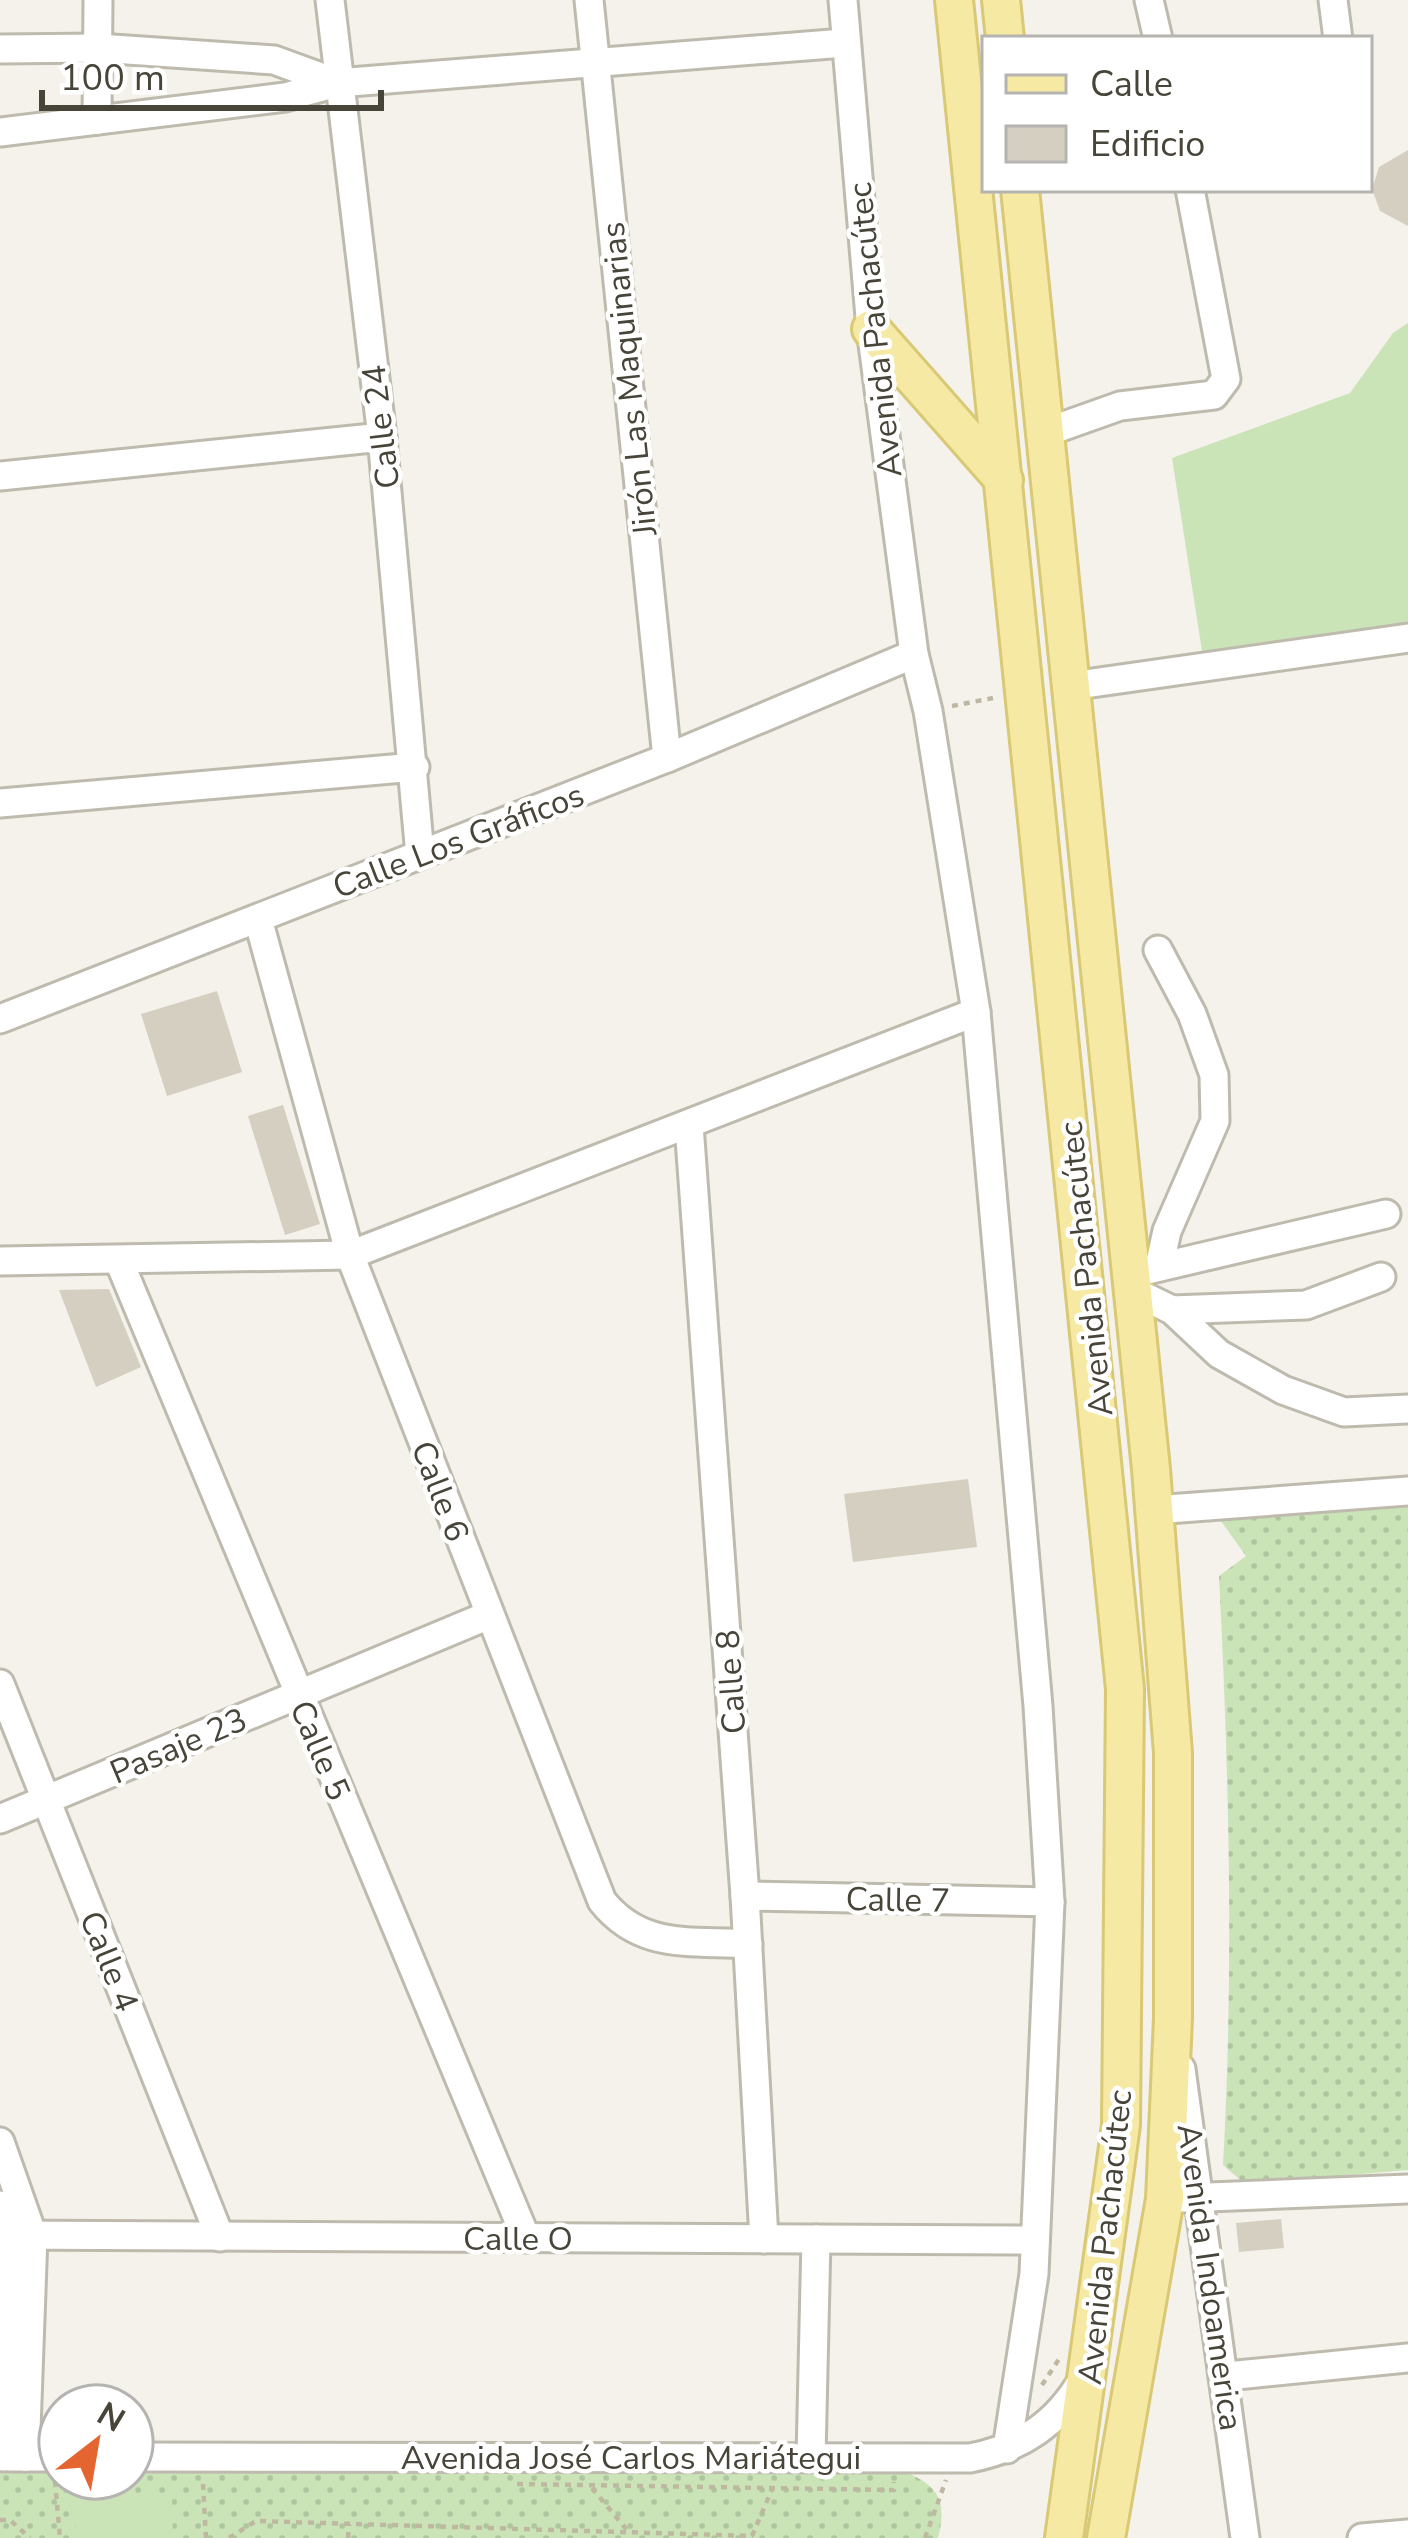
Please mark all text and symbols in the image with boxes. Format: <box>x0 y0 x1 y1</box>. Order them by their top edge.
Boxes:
scale bar <box>42 36 381 110</box>
legend <box>982 36 1372 192</box>
text: 100 m <box>60 54 165 103</box>
text: Calle <box>1090 60 1173 109</box>
text: Edificio <box>1090 120 1205 169</box>
street label: Avenida Pachacútec <box>838 180 913 479</box>
street label: Jirón Las Maquinarias <box>591 220 668 539</box>
street label: Calle 24 <box>352 362 411 491</box>
street label: Calle Los Gráficos <box>326 773 591 910</box>
street label: Avenida Pachacútec <box>1049 1119 1124 1418</box>
street label: Calle 6 <box>400 1435 479 1548</box>
street label: Calle 8 <box>705 1628 758 1736</box>
street label: Calle 5 <box>279 1694 361 1807</box>
street label: Pasaje 23 <box>103 1697 254 1795</box>
street label: Calle 7 <box>845 1877 951 1924</box>
street label: Calle 4 <box>68 1905 149 2018</box>
street label: Avenida Pachacútec <box>1068 2088 1143 2387</box>
street label: Avenida Indoamerica <box>1166 2121 1253 2433</box>
street label: Calle O <box>463 2217 573 2262</box>
north arrow <box>36 2382 156 2502</box>
text: N <box>89 2392 133 2443</box>
street label: Avenida José Carlos Mariátegui <box>401 2436 861 2481</box>

